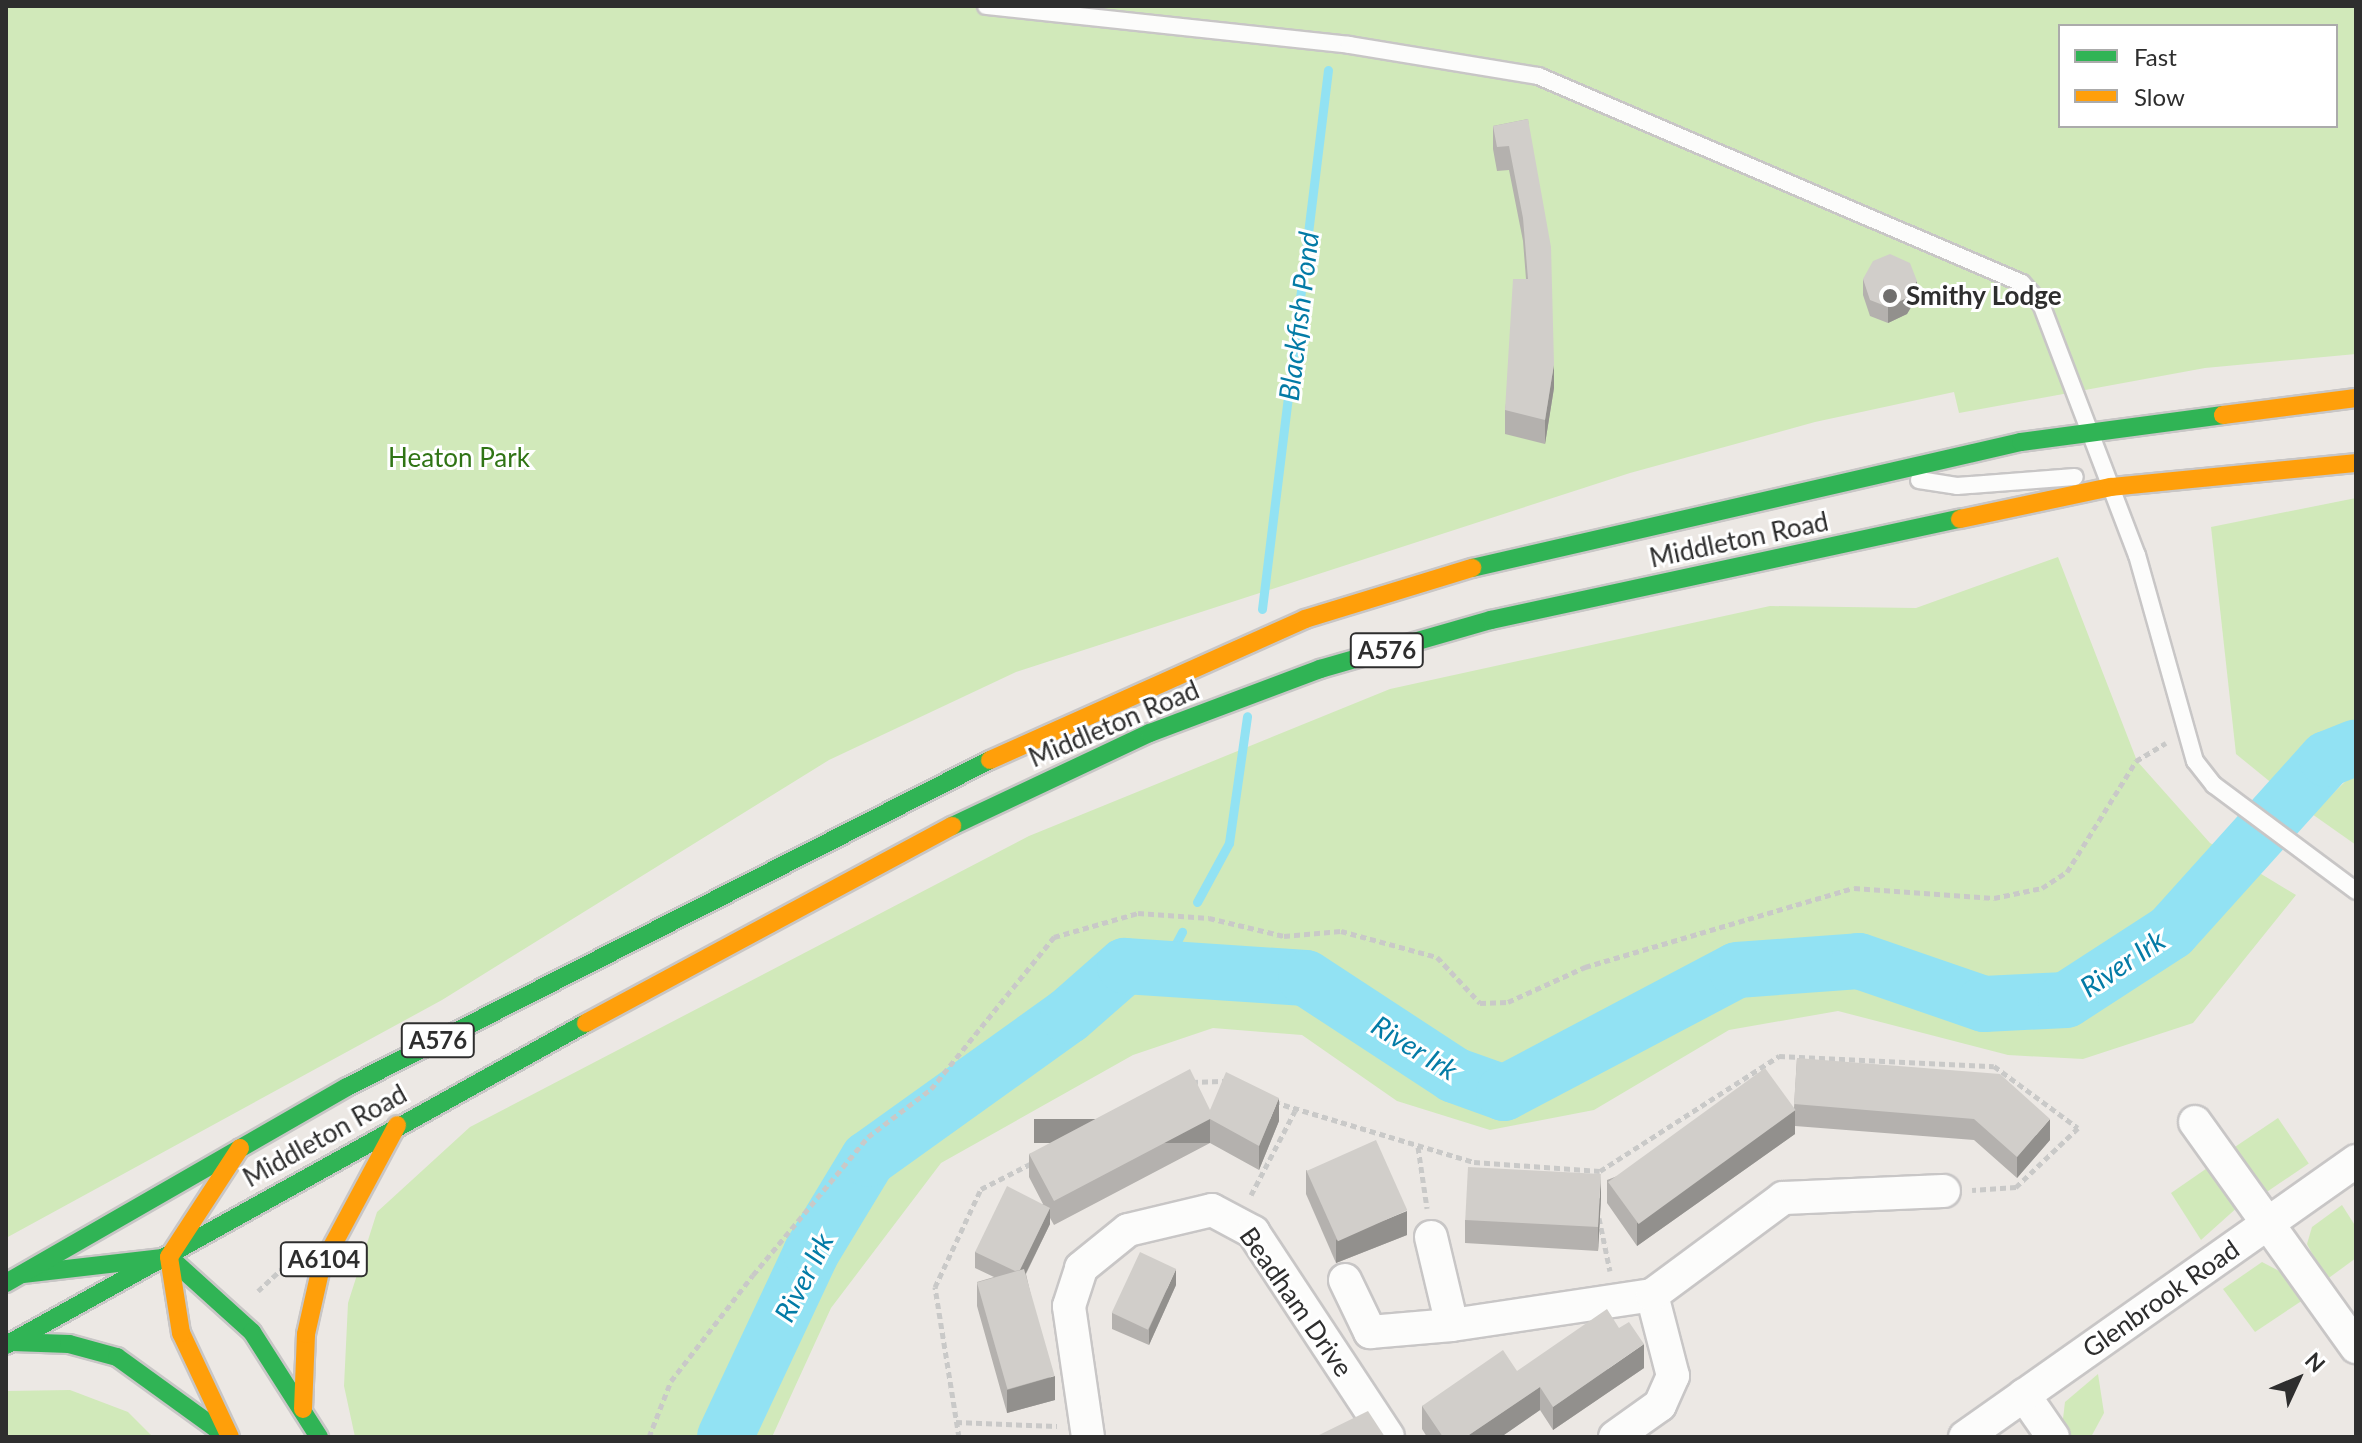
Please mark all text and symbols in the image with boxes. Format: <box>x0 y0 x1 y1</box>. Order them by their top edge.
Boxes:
legend <box>2058 24 2338 128</box>
text: Fast <box>2134 42 2177 71</box>
text: Slow <box>2134 82 2185 111</box>
water label: Blackfish Pond <box>1271 230 1325 402</box>
place label: Smithy Lodge <box>1906 280 2062 312</box>
marker: Smithy Lodge <box>1881 287 1899 305</box>
park label: Heaton Park <box>388 442 530 474</box>
street label: Middleton Road <box>1647 506 1831 574</box>
road number: A576 <box>1349 630 1425 670</box>
street label: Middleton Road <box>1024 674 1204 774</box>
water label: River Irk <box>2073 922 2171 1004</box>
water label: River Irk <box>1366 1007 1464 1087</box>
road number: A576 <box>400 1020 476 1060</box>
street label: Middleton Road <box>238 1078 412 1194</box>
street label: Beadham Drive <box>1233 1221 1359 1383</box>
water label: River Irk <box>766 1227 840 1327</box>
street label: Glenbrook Road <box>2077 1234 2245 1364</box>
road number: A6104 <box>278 1239 370 1279</box>
north arrow <box>2258 1339 2338 1419</box>
text: N <box>2300 1346 2331 1377</box>

